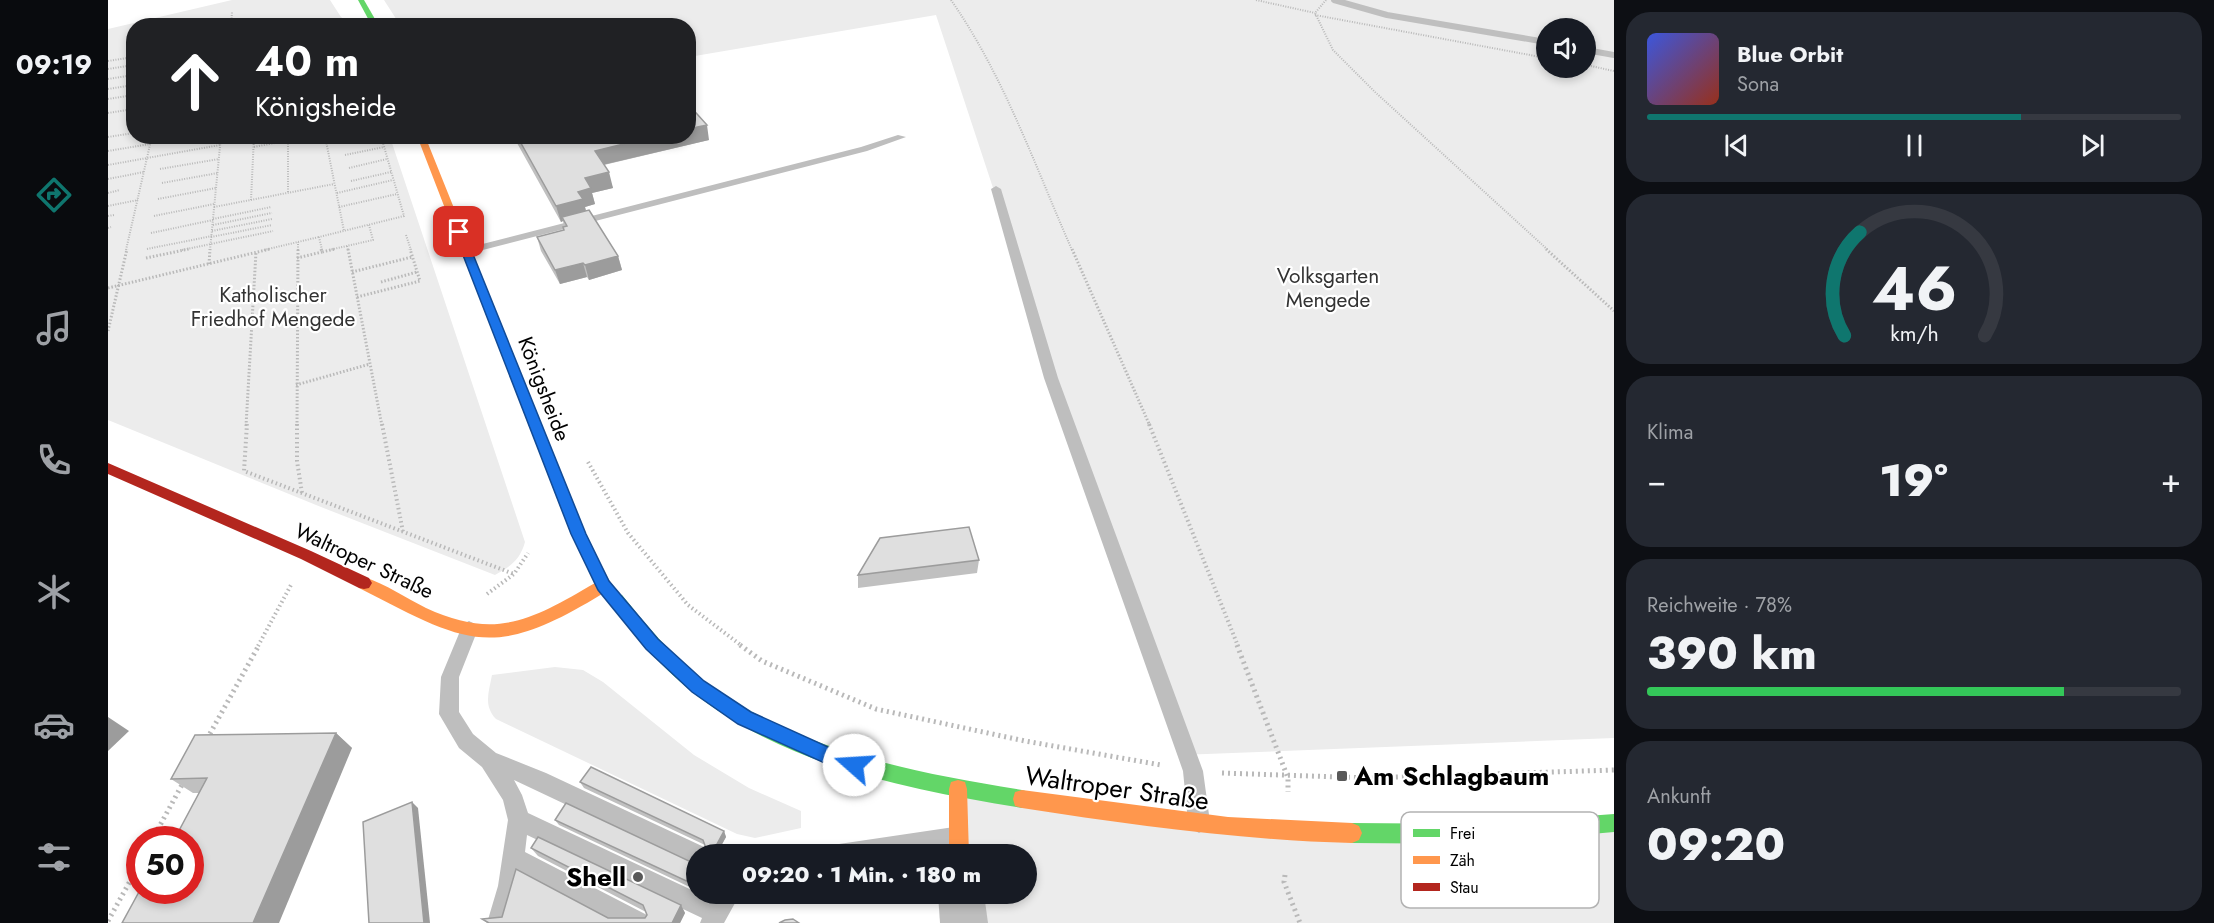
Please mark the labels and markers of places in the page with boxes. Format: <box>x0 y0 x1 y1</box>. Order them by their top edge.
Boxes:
pin <box>433 206 484 257</box>
place label: Am Schlagbaum <box>1353 757 1549 795</box>
marker: Am Schlagbaum <box>1335 769 1349 783</box>
place label: Shell <box>566 858 626 896</box>
marker: Shell <box>631 870 645 884</box>

